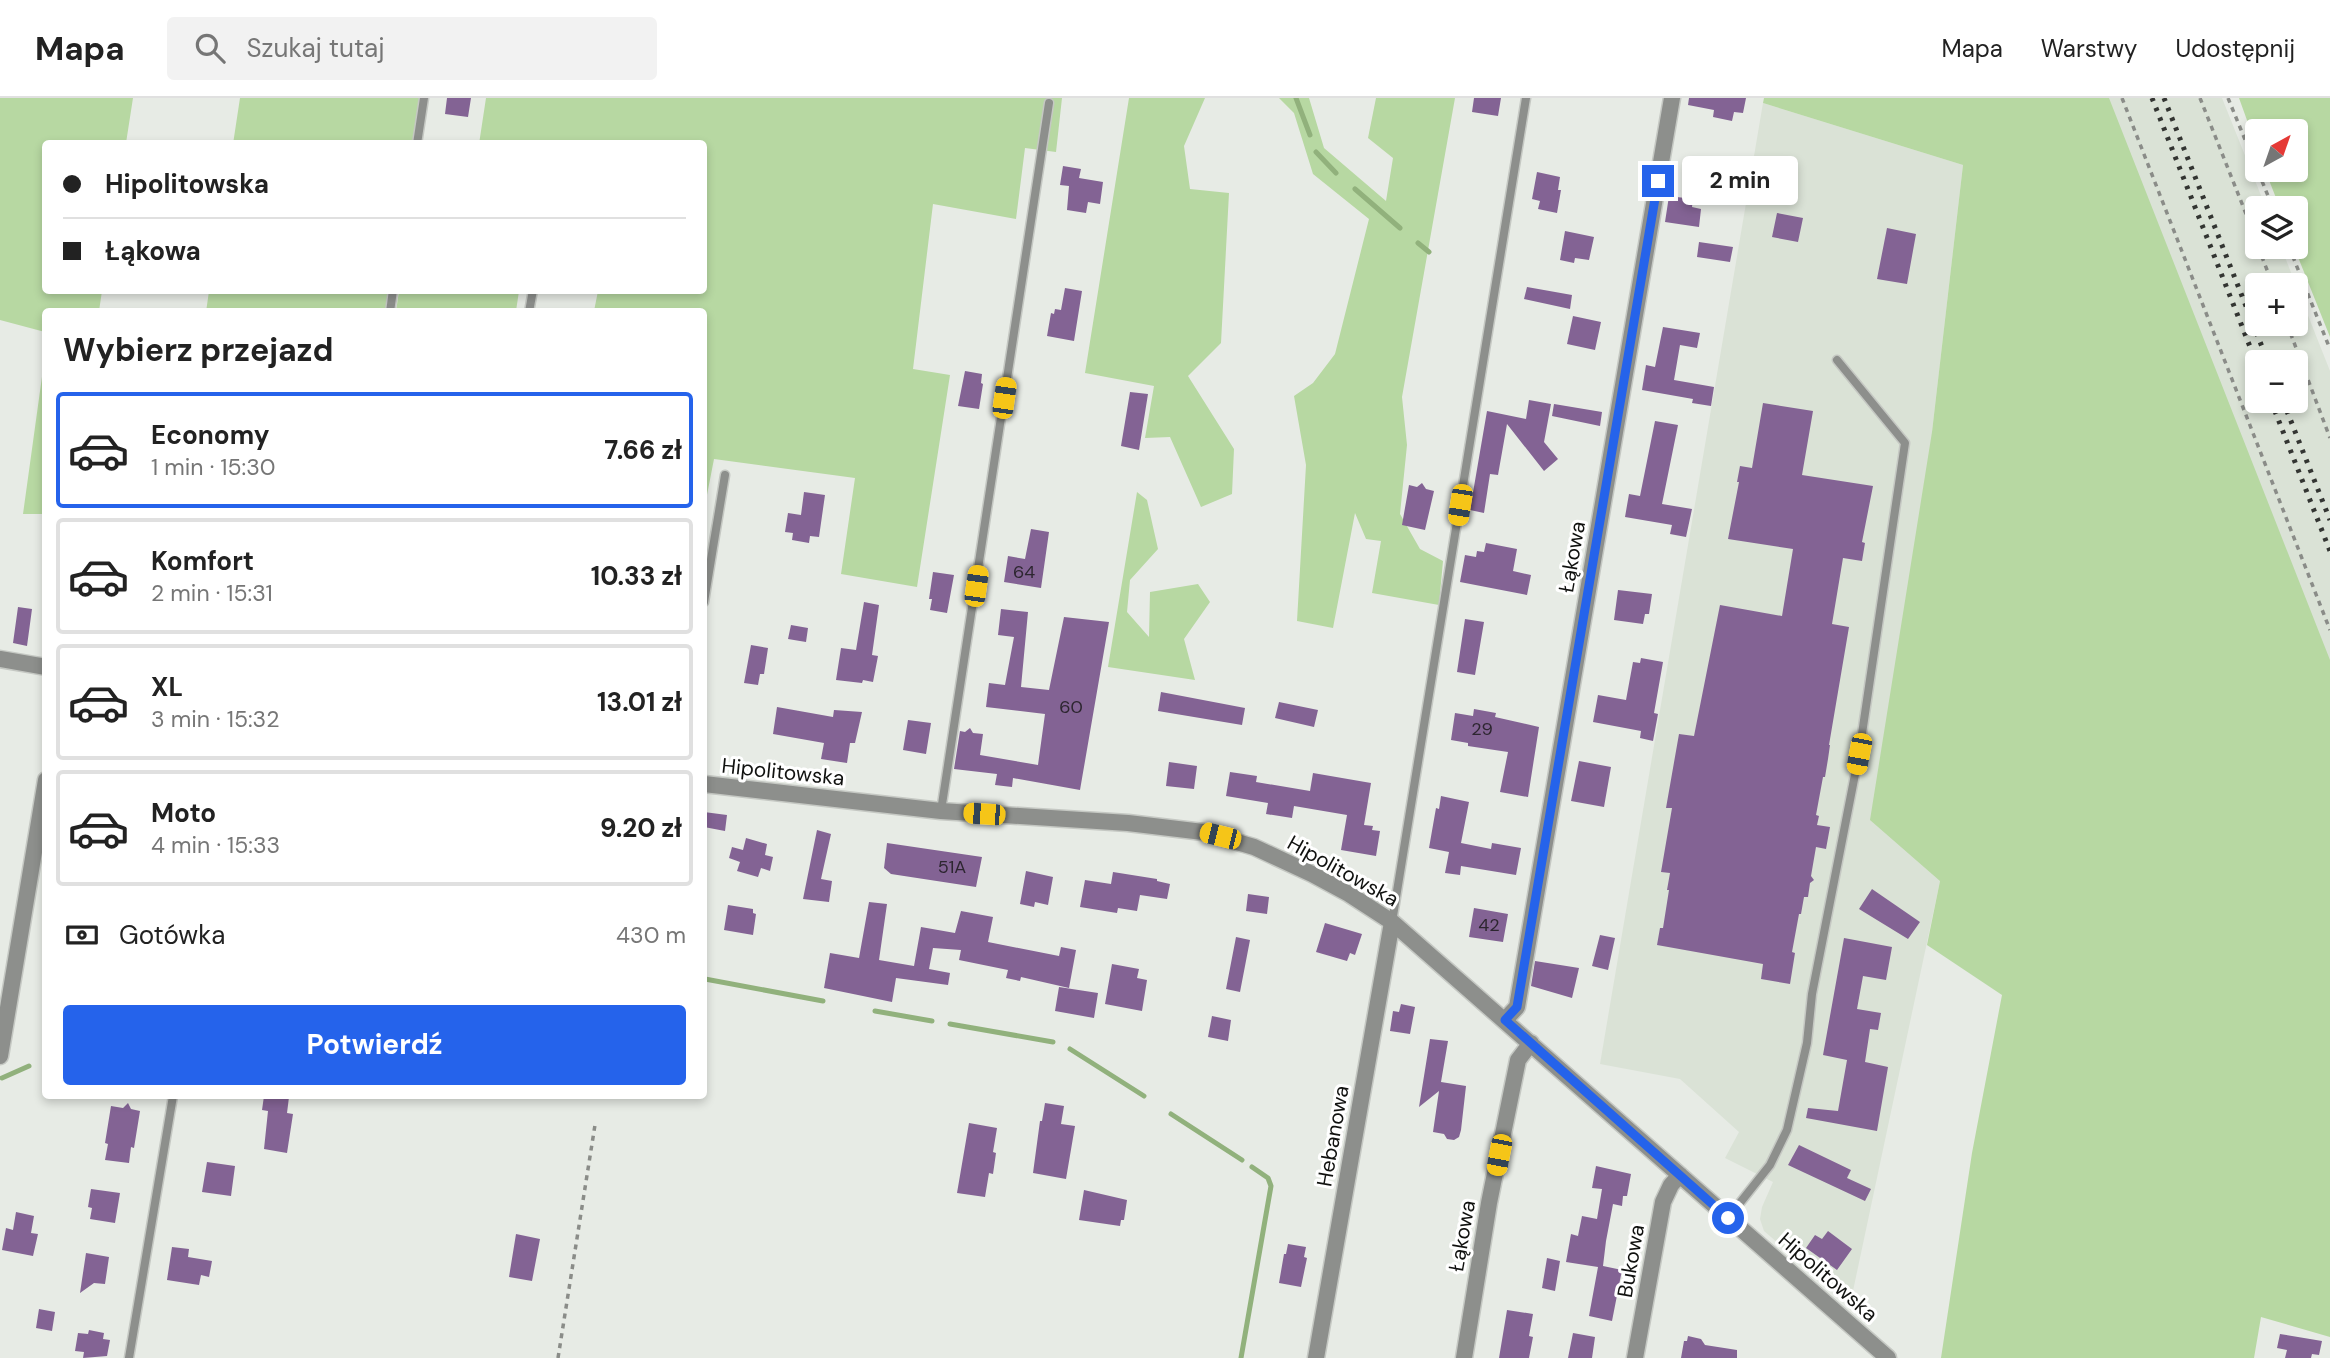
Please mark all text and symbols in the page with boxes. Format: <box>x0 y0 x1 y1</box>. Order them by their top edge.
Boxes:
search box <box>167 17 657 80</box>
text: Mapa <box>35 27 125 70</box>
icon: search <box>191 29 229 67</box>
text: Szukaj tutaj <box>247 31 385 65</box>
text: Mapa <box>1941 33 2003 64</box>
text: Warstwy <box>2041 33 2137 64</box>
text: Udostępnij <box>2175 33 2295 64</box>
north arrow <box>2245 119 2308 182</box>
map controls <box>2245 119 2308 413</box>
callout: 2 min <box>1682 156 1798 206</box>
route end <box>1642 165 1674 197</box>
text: 2 min <box>1710 165 1770 195</box>
text: Hipolitowska <box>105 167 269 201</box>
button: layers <box>2245 196 2308 259</box>
text: Łąkowa <box>105 234 201 268</box>
button: + <box>2245 273 2308 336</box>
text: Wybierz przejazd <box>63 329 333 371</box>
button: − <box>2245 350 2308 413</box>
car <box>991 376 1018 420</box>
text: Economy <box>151 418 269 452</box>
icon: car <box>67 419 130 482</box>
text: 7.66 zł <box>604 433 682 467</box>
text: 1 min · 15:30 <box>151 452 275 482</box>
car <box>1447 483 1474 527</box>
street label: Łąkowa <box>1552 519 1592 595</box>
text: Komfort <box>151 544 254 578</box>
icon: car <box>67 545 130 608</box>
text: 10.33 zł <box>591 559 682 593</box>
house number: 64 <box>1013 560 1035 584</box>
car <box>963 564 990 608</box>
text: 2 min · 15:31 <box>151 578 273 608</box>
text: XL <box>151 670 183 704</box>
icon: car <box>67 671 130 734</box>
text: 13.01 zł <box>597 685 682 719</box>
house number: 60 <box>1059 695 1083 719</box>
text: 3 min · 15:32 <box>151 704 279 734</box>
house number: 29 <box>1471 717 1493 741</box>
car <box>1845 731 1874 777</box>
street label: Hipolitowska <box>720 752 846 792</box>
text: Moto <box>151 796 216 830</box>
icon: car <box>67 797 130 860</box>
car <box>963 802 1006 826</box>
text: 9.20 zł <box>600 811 682 845</box>
car <box>1198 821 1243 851</box>
street label: Hipolitowska <box>1282 829 1404 913</box>
text: 4 min · 15:33 <box>151 830 280 860</box>
house number: 51A <box>938 855 966 879</box>
house number: 42 <box>1478 913 1500 937</box>
icon: cash <box>63 916 101 954</box>
text: Gotówka <box>119 918 225 952</box>
text: 430 m <box>616 920 686 950</box>
button: Potwierdź <box>63 1005 686 1085</box>
street label: Hebanowa <box>1310 1083 1356 1189</box>
car <box>1485 1132 1514 1178</box>
street label: Łąkowa <box>1442 1198 1482 1274</box>
route start <box>1712 1202 1744 1234</box>
street label: Bukowa <box>1611 1222 1651 1300</box>
street label: Hipolitowska <box>1772 1226 1884 1328</box>

